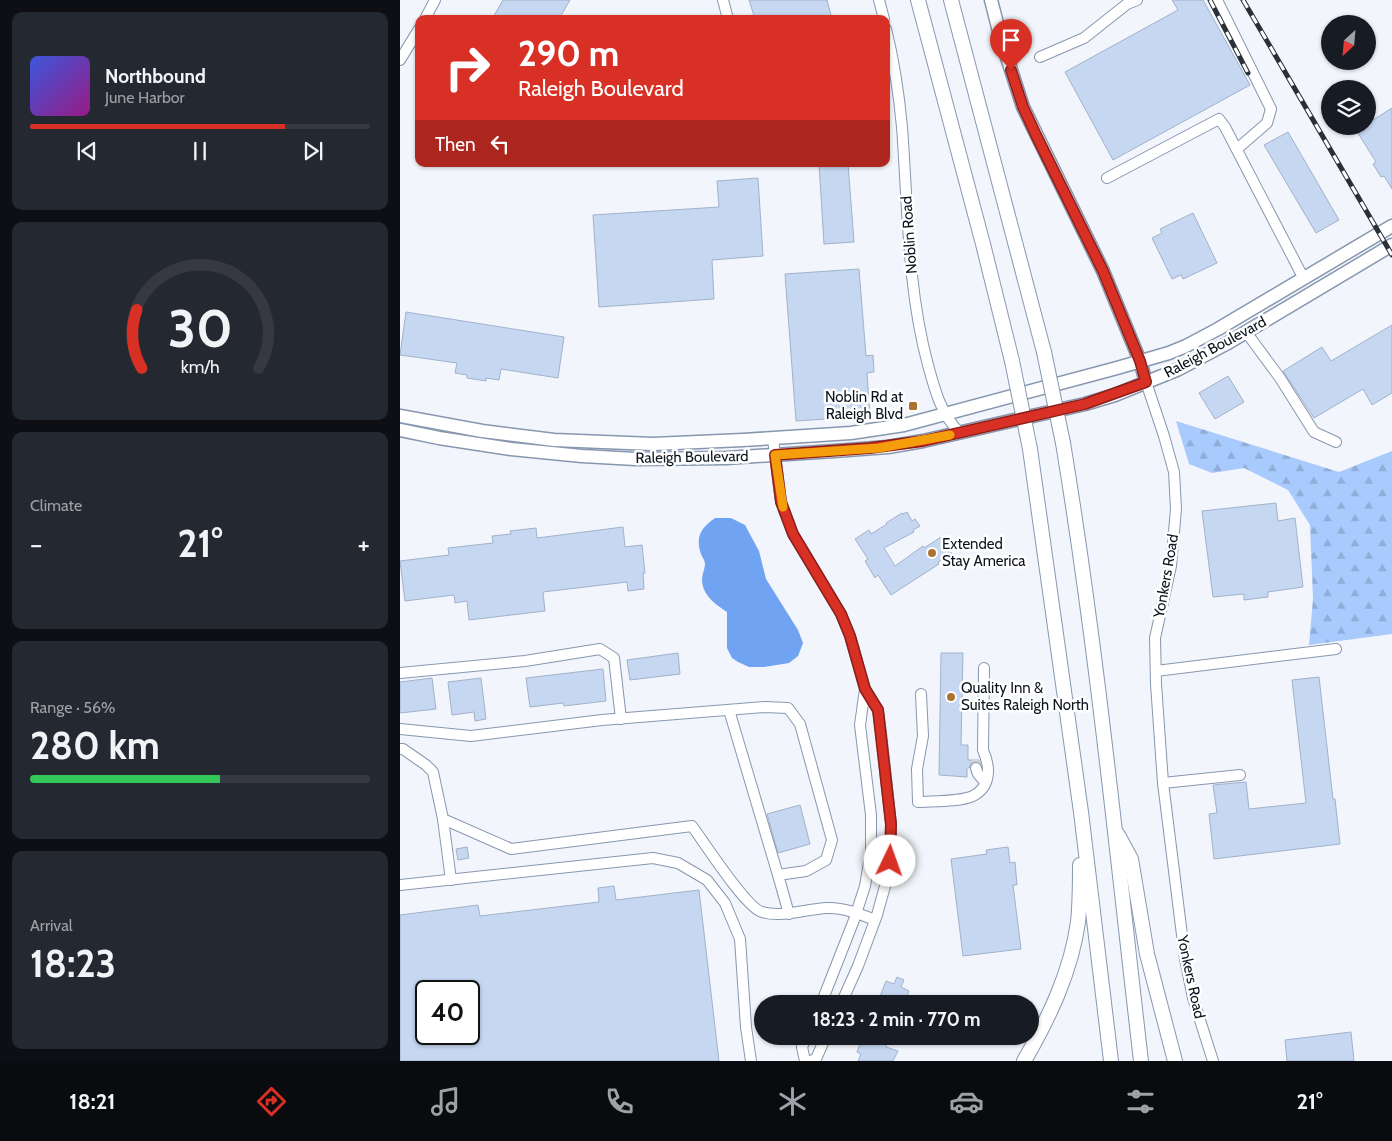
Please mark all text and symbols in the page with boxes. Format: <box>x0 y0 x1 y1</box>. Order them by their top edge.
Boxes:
north arrow <box>1321 15 1376 70</box>
map controls <box>1321 15 1376 135</box>
pin <box>990 19 1032 70</box>
icon: arrive <box>997 26 1025 54</box>
text: 290 m <box>518 32 619 75</box>
icon: right <box>435 35 500 100</box>
text: Northbound <box>105 65 206 88</box>
text: Raleigh Boulevard <box>518 75 684 102</box>
button: layers <box>1321 80 1376 135</box>
text: June Harbor <box>105 88 185 107</box>
icon: left <box>486 130 514 158</box>
text: Then <box>435 133 476 156</box>
icon: previous <box>73 137 101 165</box>
icon: pause <box>186 137 214 165</box>
icon: next <box>299 137 327 165</box>
street label: Noblin Road <box>897 195 921 275</box>
text: 30 <box>168 297 232 360</box>
street label: Raleigh Boulevard <box>1161 313 1269 381</box>
text: km/h <box>180 356 220 377</box>
place label: Noblin Rd at Raleigh Blvd <box>825 388 903 423</box>
marker: Noblin Rd at Raleigh Blvd <box>907 400 919 412</box>
street label: Raleigh Boulevard <box>635 447 749 467</box>
text: Climate <box>30 496 82 515</box>
text: 21° <box>177 520 223 567</box>
text: − <box>30 527 42 561</box>
text: + <box>358 527 370 561</box>
street label: Yonkers Road <box>1150 533 1182 620</box>
place label: Extended Stay America <box>942 535 1026 570</box>
marker: Extended Stay America <box>926 547 938 559</box>
place label: Quality Inn & Suites Raleigh North <box>961 679 1089 714</box>
marker: Quality Inn & Suites Raleigh North <box>945 691 957 703</box>
text: Range · 56% <box>30 698 116 717</box>
text: 280 km <box>30 722 160 769</box>
position arrow <box>863 834 915 886</box>
text: Arrival <box>30 916 73 935</box>
street label: Yonkers Road <box>1173 933 1209 1020</box>
text: 18:23 <box>30 940 116 987</box>
speed limit sign: 40 <box>415 980 480 1045</box>
text: 18:23 · 2 min · 770 m <box>812 1008 981 1031</box>
icon: directions <box>254 1084 289 1119</box>
icon: music <box>428 1084 463 1119</box>
icon: phone <box>602 1084 637 1119</box>
icon: climate <box>775 1084 810 1119</box>
icon: car <box>949 1084 984 1119</box>
icon: filters <box>1123 1084 1158 1119</box>
text: 18:21 <box>69 1088 115 1115</box>
text: 21° <box>1296 1088 1323 1115</box>

